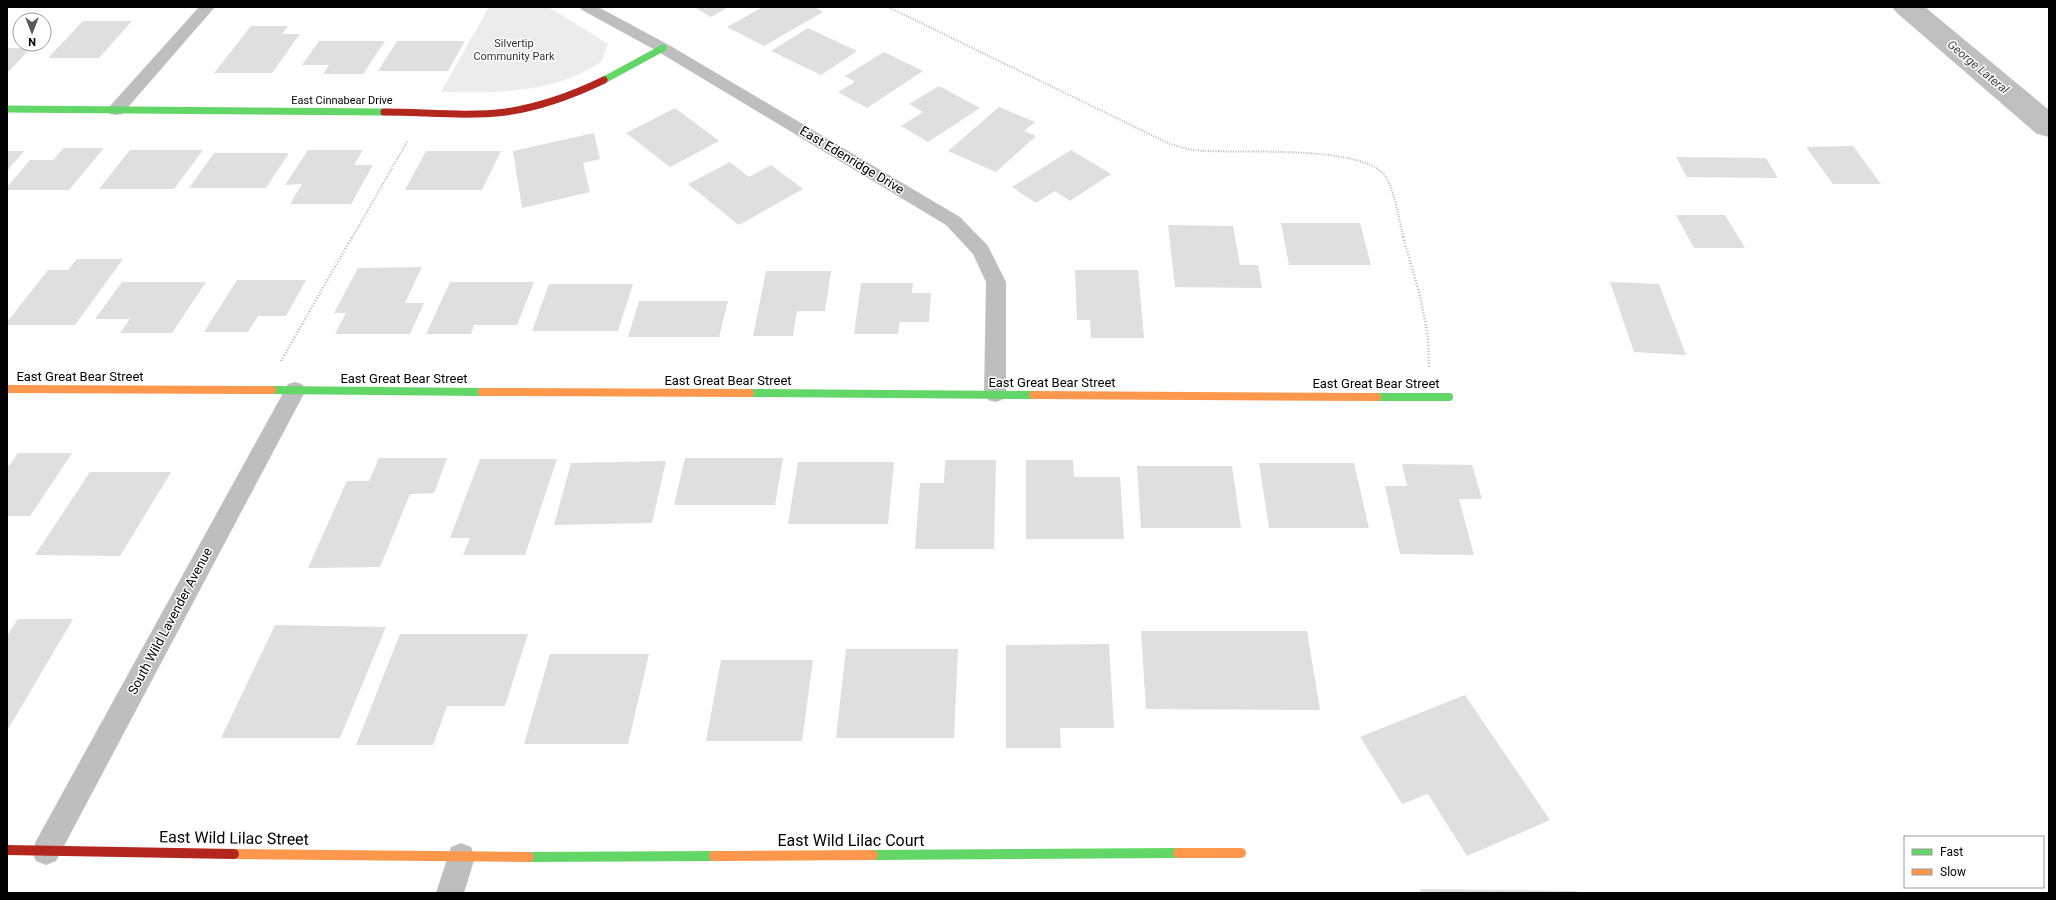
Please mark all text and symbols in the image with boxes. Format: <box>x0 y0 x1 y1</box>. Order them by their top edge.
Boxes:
north arrow <box>12 12 52 52</box>
text: N <box>28 35 36 48</box>
park label: Silvertip Community Park <box>473 37 555 63</box>
water label: George Lateral <box>1945 37 2012 97</box>
street label: East Cinnabear Drive <box>291 94 393 107</box>
street label: East Edenridge Drive <box>797 123 907 197</box>
street label: East Great Bear Street <box>16 369 144 384</box>
street label: East Great Bear Street <box>340 371 468 386</box>
street label: East Great Bear Street <box>664 373 792 388</box>
street label: East Great Bear Street <box>988 375 1116 390</box>
street label: East Great Bear Street <box>1312 376 1440 391</box>
street label: South Wild Lavender Avenue <box>125 545 215 697</box>
street label: East Wild Lilac Street <box>159 827 309 849</box>
street label: East Wild Lilac Court <box>777 831 925 850</box>
legend <box>1904 836 2044 888</box>
text: Fast <box>1940 845 1963 859</box>
text: Slow <box>1940 865 1966 879</box>

